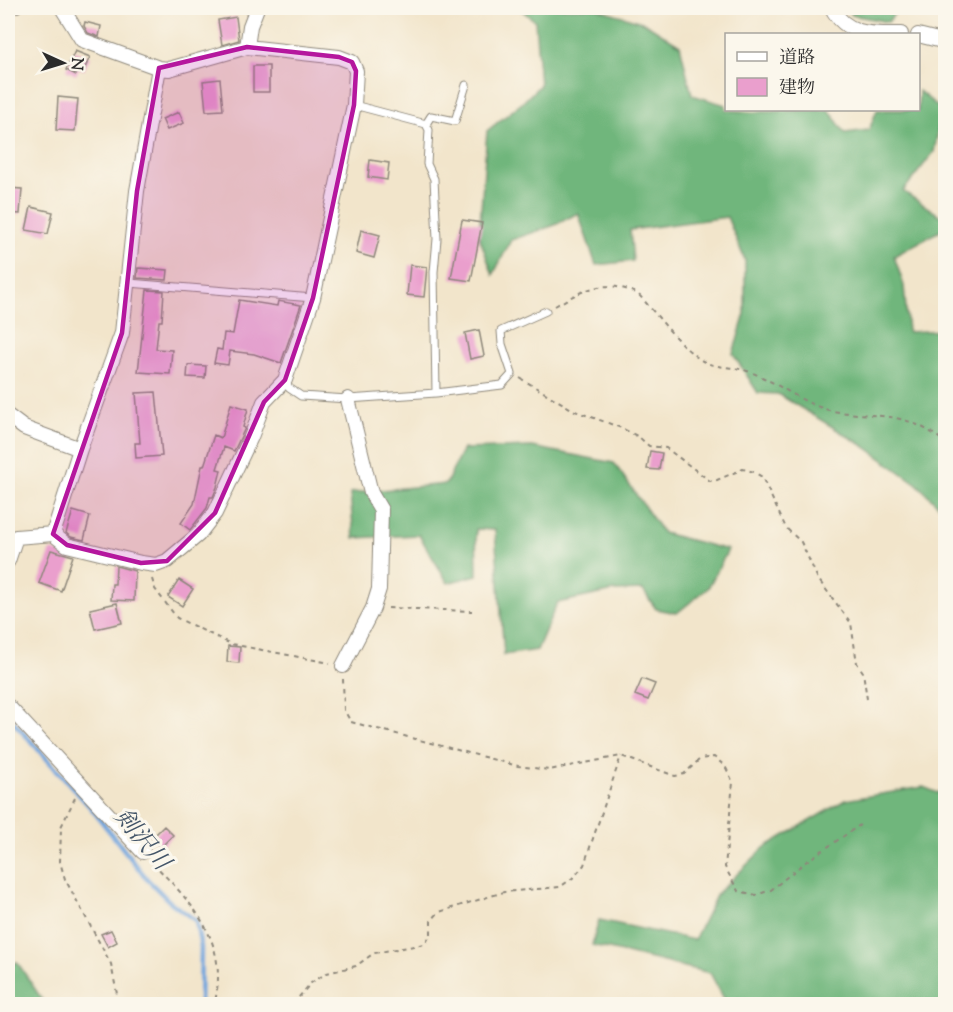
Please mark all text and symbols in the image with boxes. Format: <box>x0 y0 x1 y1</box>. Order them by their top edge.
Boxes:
north arrow <box>33 33 93 93</box>
legend <box>725 33 920 111</box>
text: 道路 <box>779 46 815 72</box>
text: N <box>64 57 87 71</box>
text: 建物 <box>779 76 815 102</box>
water label: 剣沢川 <box>105 801 179 881</box>

